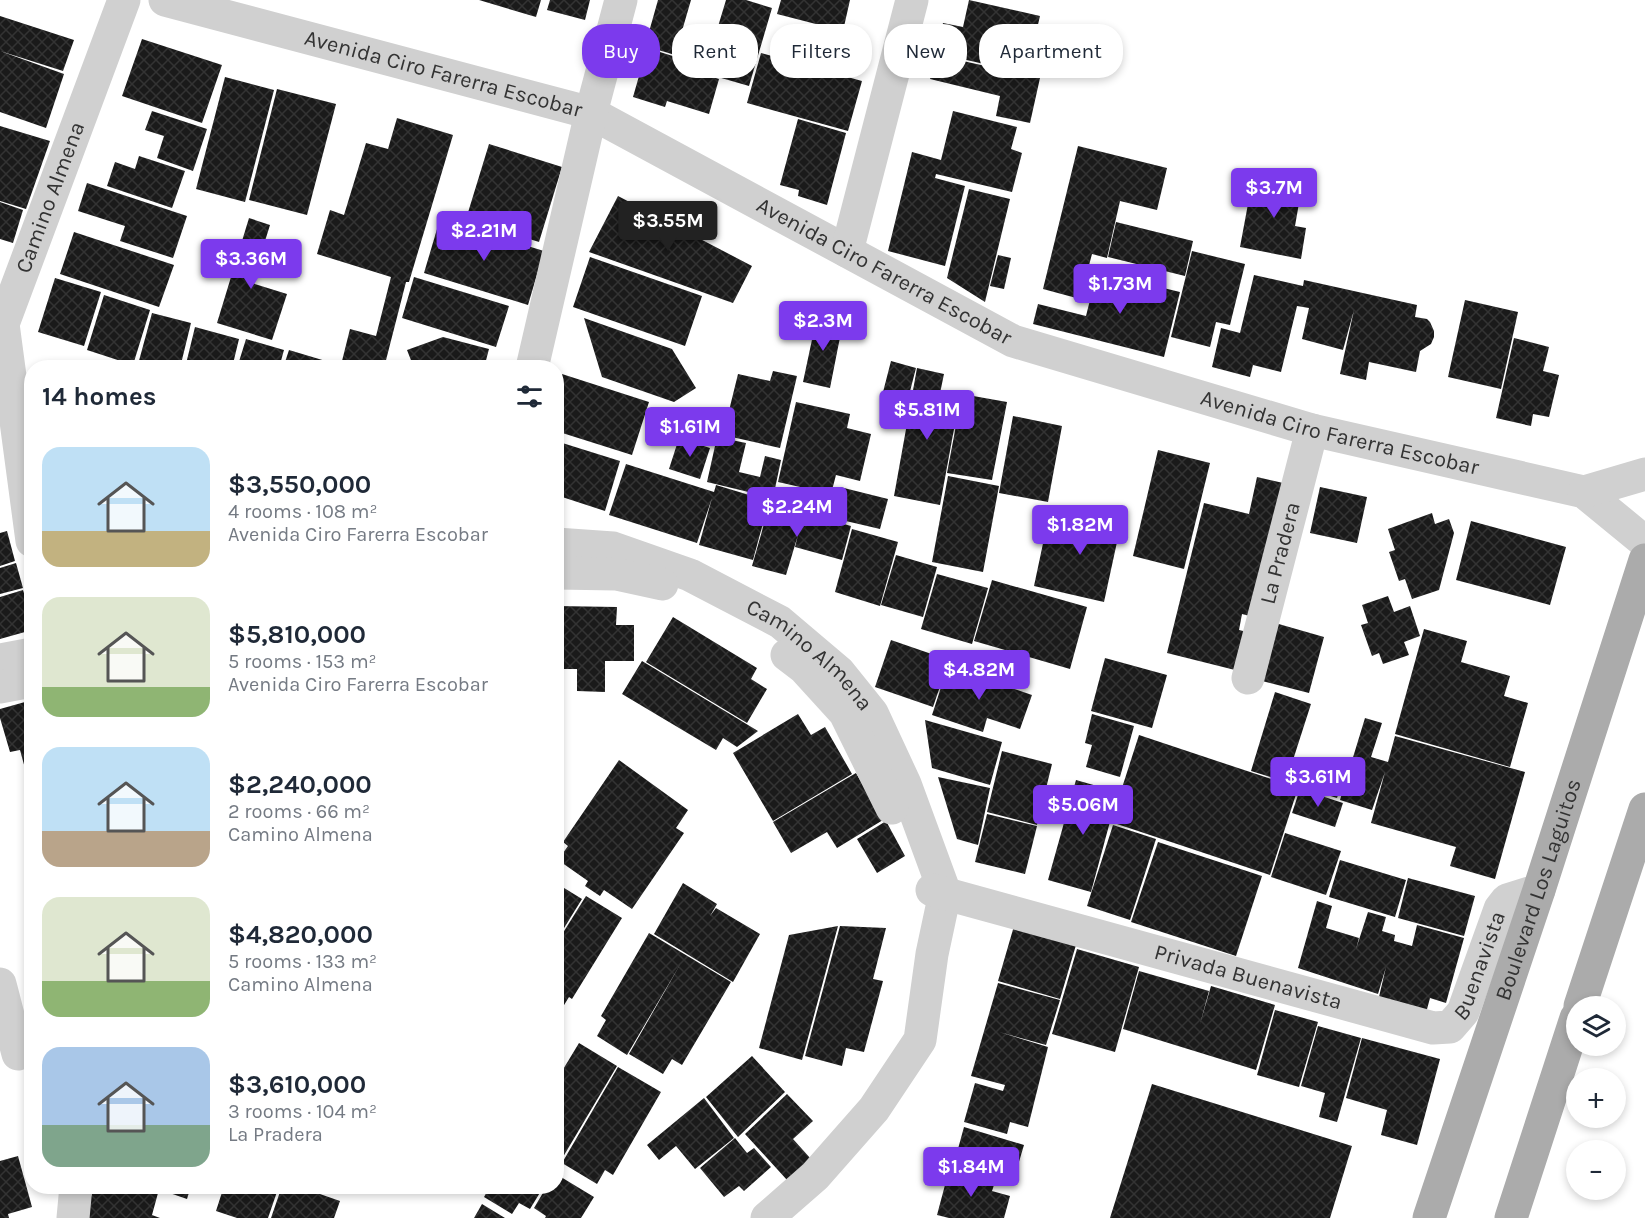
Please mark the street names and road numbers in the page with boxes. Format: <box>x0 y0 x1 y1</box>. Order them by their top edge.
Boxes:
street label: Avenida Ciro Farerra Escobar <box>302 25 585 123</box>
street label: Camino Almena <box>10 118 90 277</box>
street label: Avenida Ciro Farerra Escobar <box>752 192 1016 351</box>
street label: Avenida Ciro Farerra Escobar <box>1198 385 1481 481</box>
street label: La Pradera <box>1255 499 1306 607</box>
street label: Camino Almena <box>742 594 878 716</box>
street label: Boulevard Los Laguitos <box>1490 776 1587 1004</box>
street label: Buenavista <box>1448 908 1511 1026</box>
street label: Privada Buenavista <box>1151 939 1345 1015</box>

